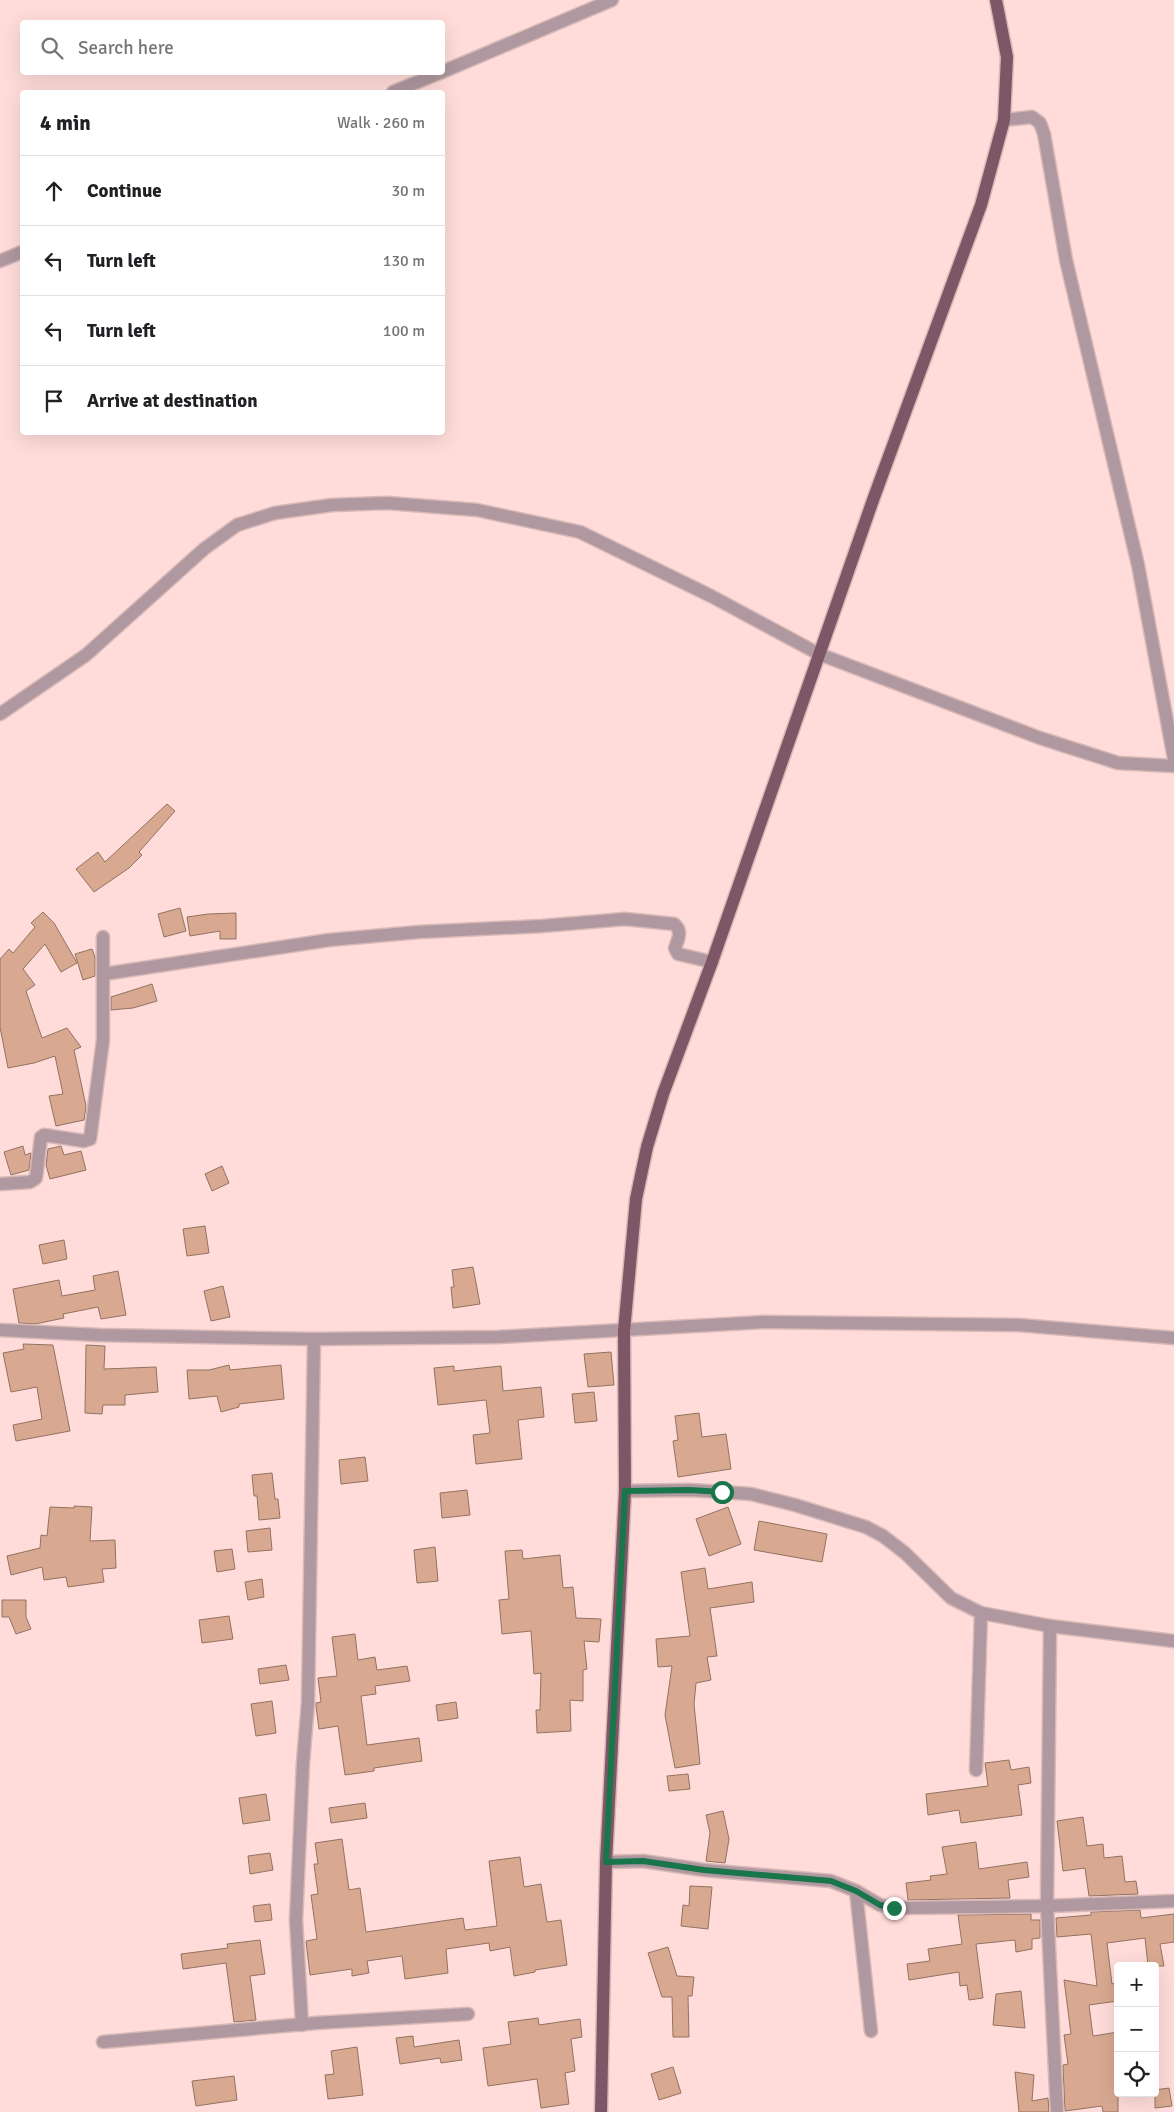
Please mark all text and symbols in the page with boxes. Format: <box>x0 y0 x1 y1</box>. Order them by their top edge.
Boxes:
search box <box>20 20 445 75</box>
icon: search <box>38 34 66 62</box>
text: Search here <box>78 36 174 60</box>
text: 4 min <box>40 110 91 136</box>
text: Walk · 260 m <box>337 113 425 133</box>
icon: ahead <box>40 177 68 205</box>
text: Continue <box>87 179 162 203</box>
text: 30 m <box>391 181 425 201</box>
icon: left <box>40 247 68 275</box>
text: Turn left <box>87 249 156 273</box>
text: 130 m <box>383 251 425 271</box>
icon: left <box>40 317 68 345</box>
text: Turn left <box>87 319 156 343</box>
text: 100 m <box>383 321 425 341</box>
icon: arrive <box>40 387 68 415</box>
text: Arrive at destination <box>87 389 258 413</box>
route start <box>711 1481 734 1504</box>
route end <box>883 1897 906 1920</box>
map controls <box>1114 1962 1159 2097</box>
button: + <box>1114 1962 1159 2007</box>
button: − <box>1114 2007 1159 2052</box>
button: locate <box>1114 2052 1159 2097</box>

